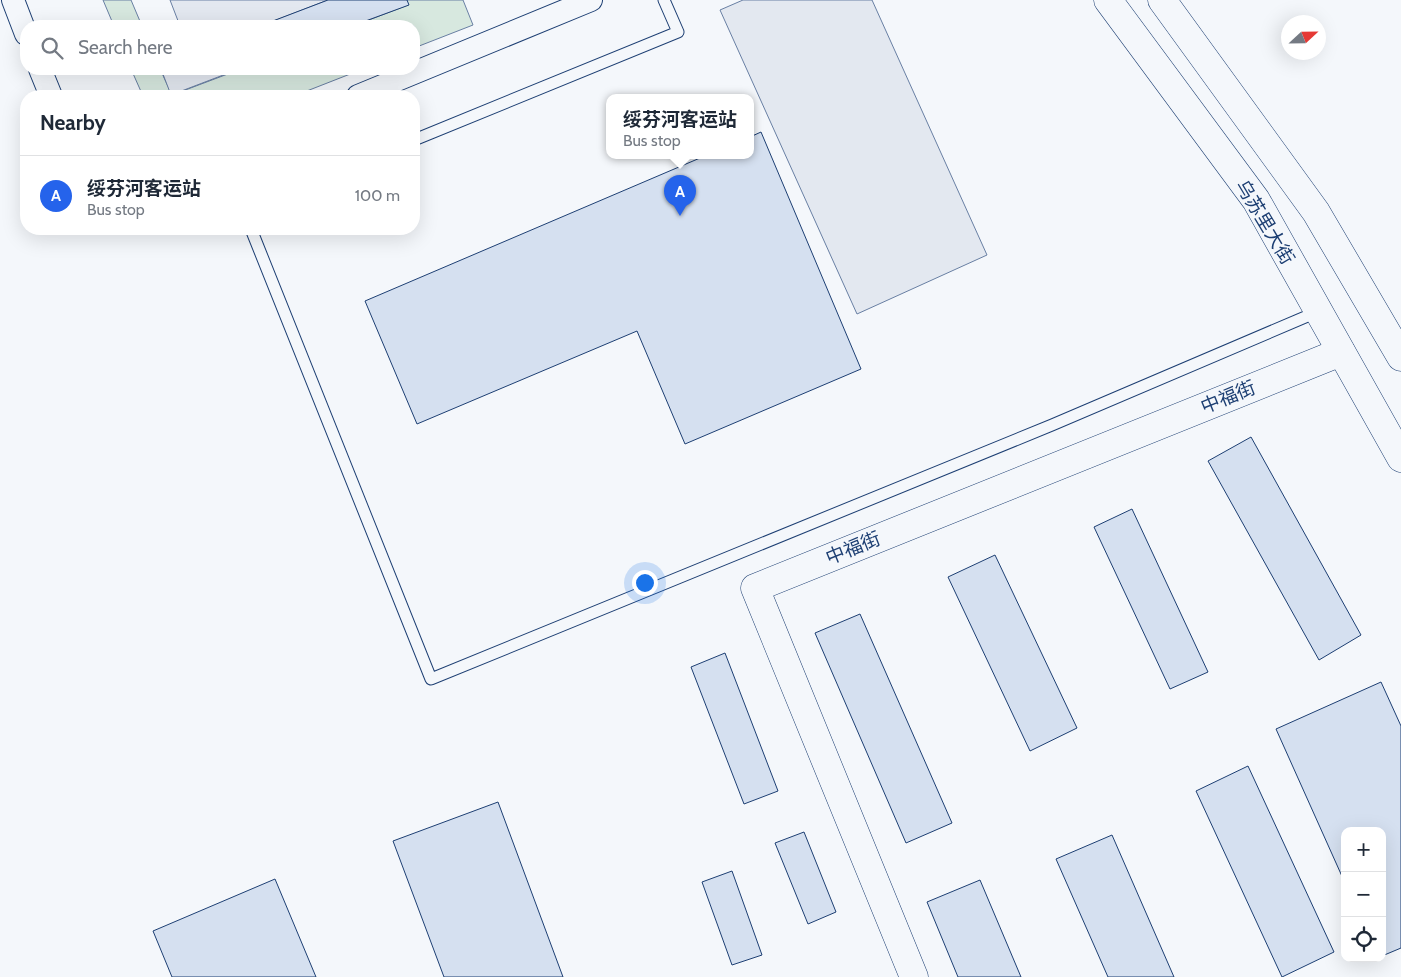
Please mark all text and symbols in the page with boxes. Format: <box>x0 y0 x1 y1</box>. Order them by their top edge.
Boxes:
north arrow <box>1281 15 1326 60</box>
search box <box>20 20 420 75</box>
icon: search <box>38 34 66 62</box>
text: Search here <box>78 36 172 59</box>
popup <box>606 94 754 159</box>
text: 绥芬河客运站 <box>623 108 737 131</box>
text: Nearby <box>40 110 106 135</box>
text: Bus stop <box>623 131 681 150</box>
pin: A <box>664 175 696 216</box>
street label: 乌苏里大街 <box>1231 175 1299 269</box>
text: 绥芬河客运站 <box>87 177 201 200</box>
text: A <box>51 186 61 205</box>
text: 100 m <box>355 186 400 205</box>
text: Bus stop <box>87 200 145 219</box>
street label: 中福街 <box>1197 376 1259 418</box>
street label: 中福街 <box>822 527 884 569</box>
your location <box>632 570 658 596</box>
map controls <box>1341 827 1386 962</box>
button: + <box>1341 827 1386 872</box>
button: − <box>1341 872 1386 917</box>
button: locate <box>1341 917 1386 962</box>

